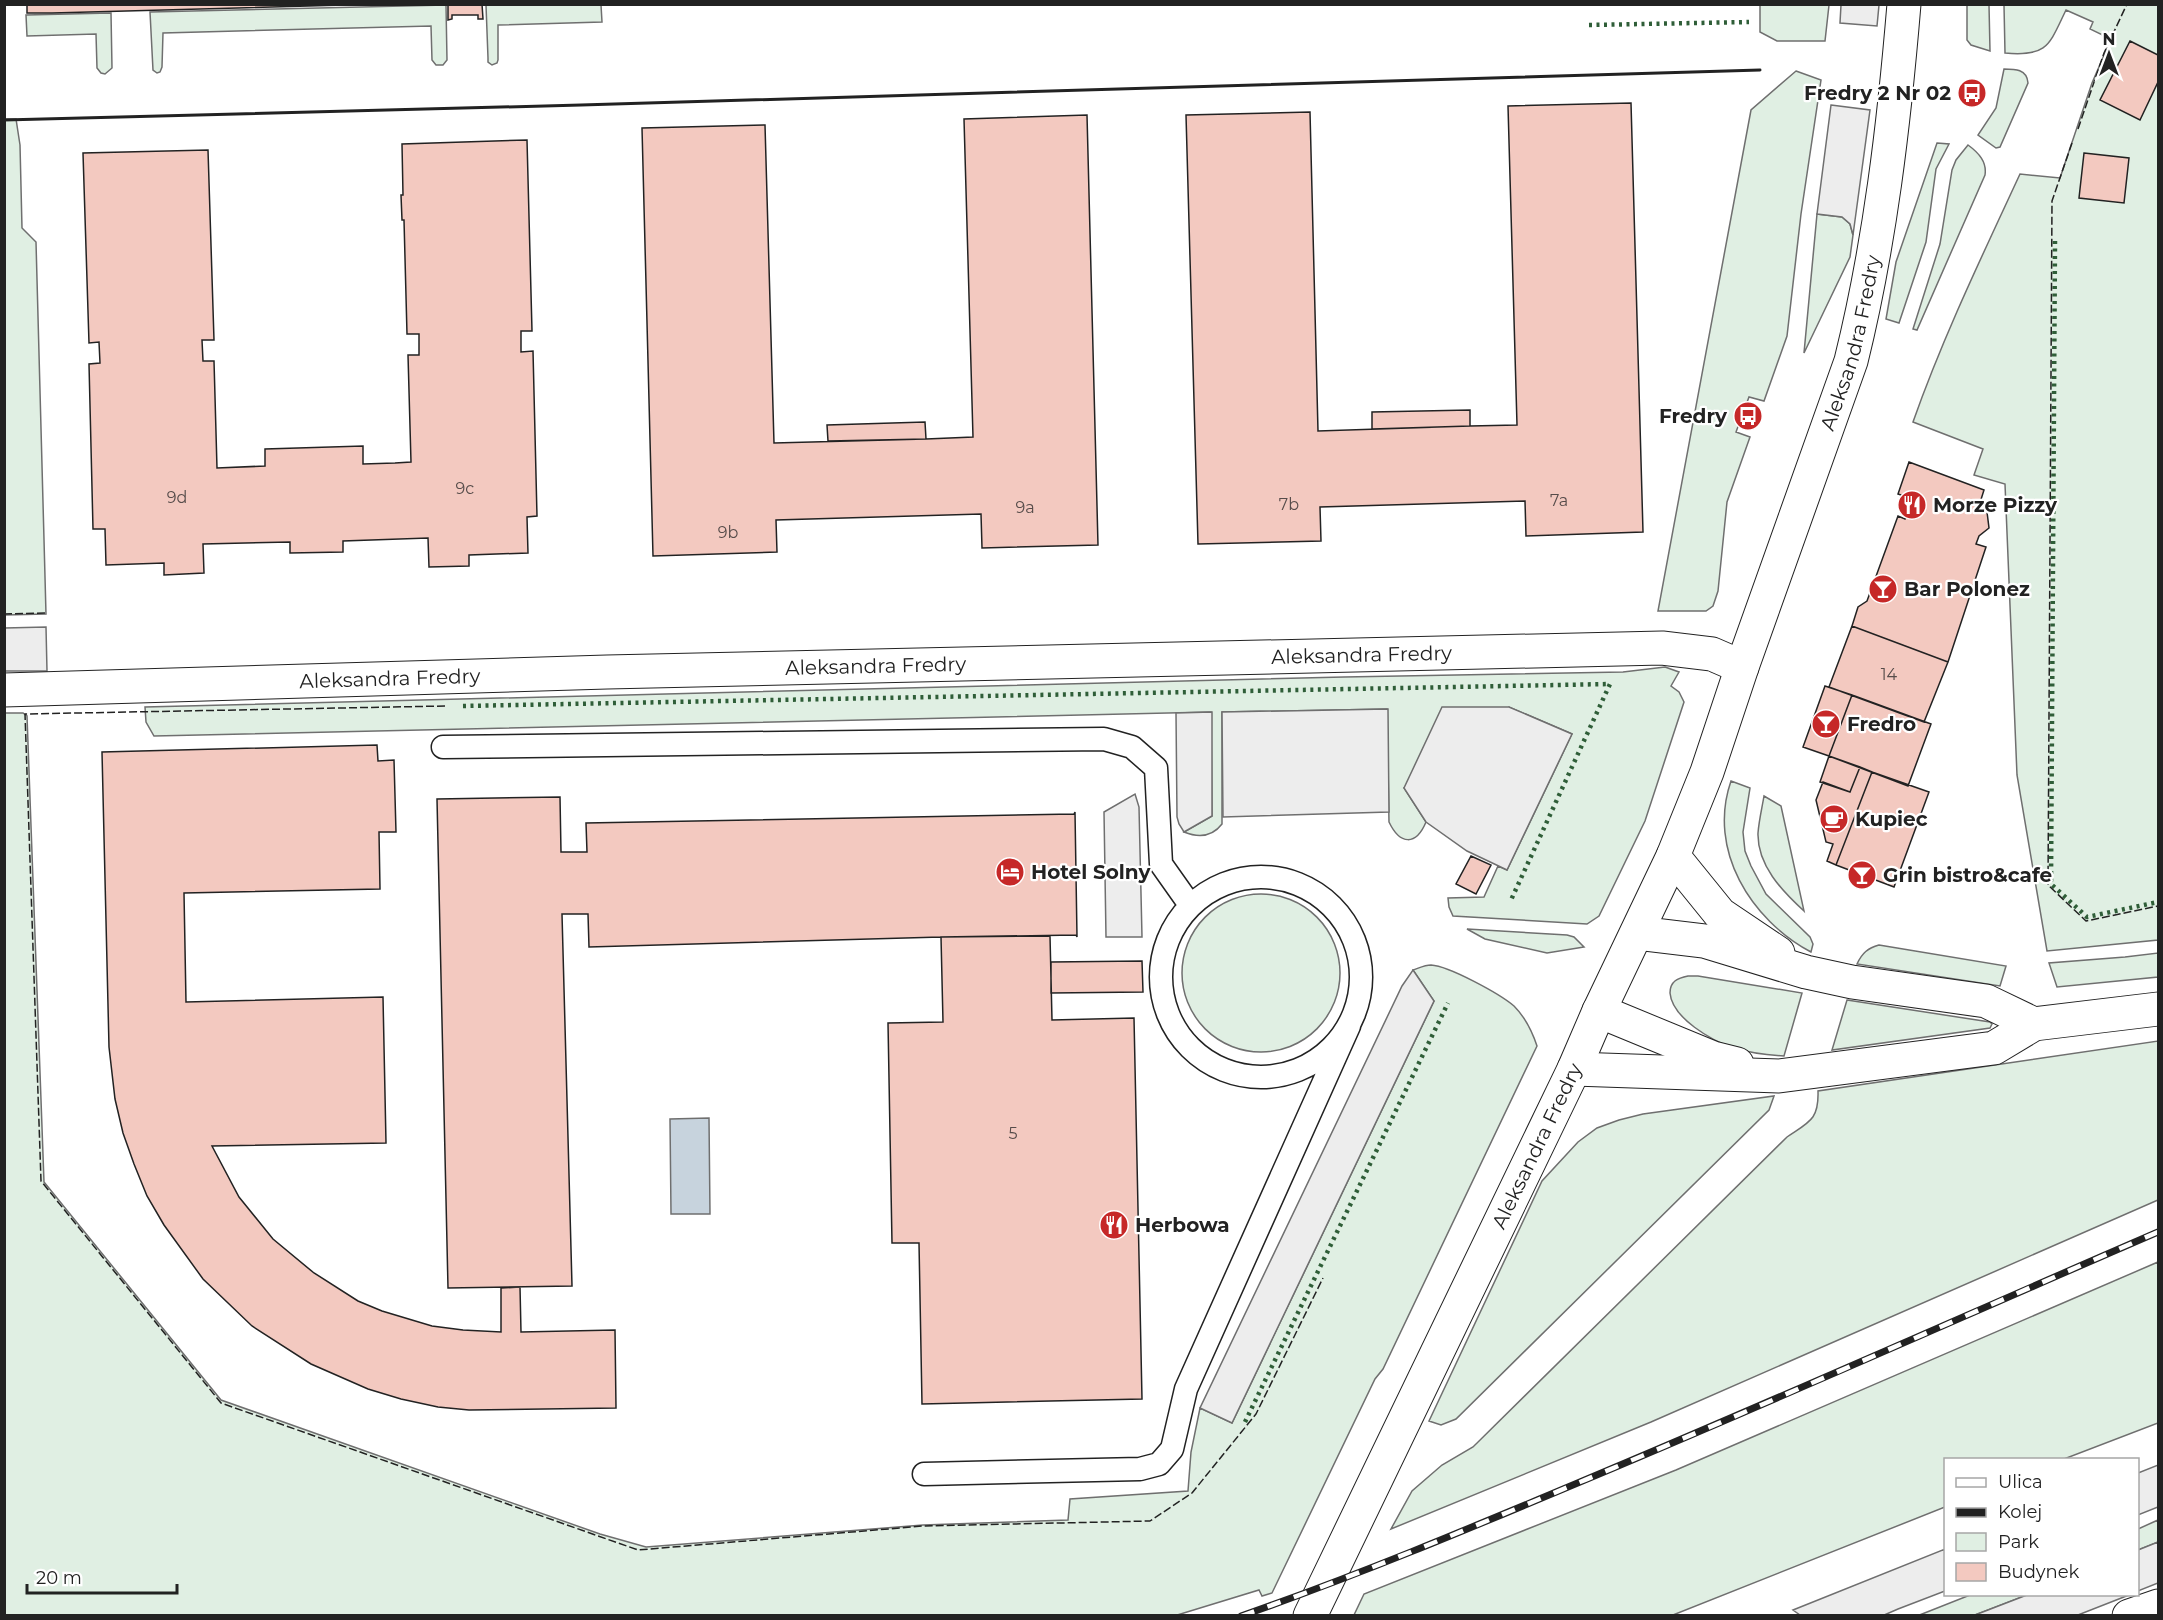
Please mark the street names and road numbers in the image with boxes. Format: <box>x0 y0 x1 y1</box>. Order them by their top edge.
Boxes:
street label: Aleksandra Fredry <box>1815 253 1885 434</box>
street label: Aleksandra Fredry <box>1271 641 1452 669</box>
street label: Aleksandra Fredry <box>785 652 967 680</box>
street label: Aleksandra Fredry <box>299 664 481 693</box>
street label: Aleksandra Fredry <box>1487 1059 1587 1233</box>

